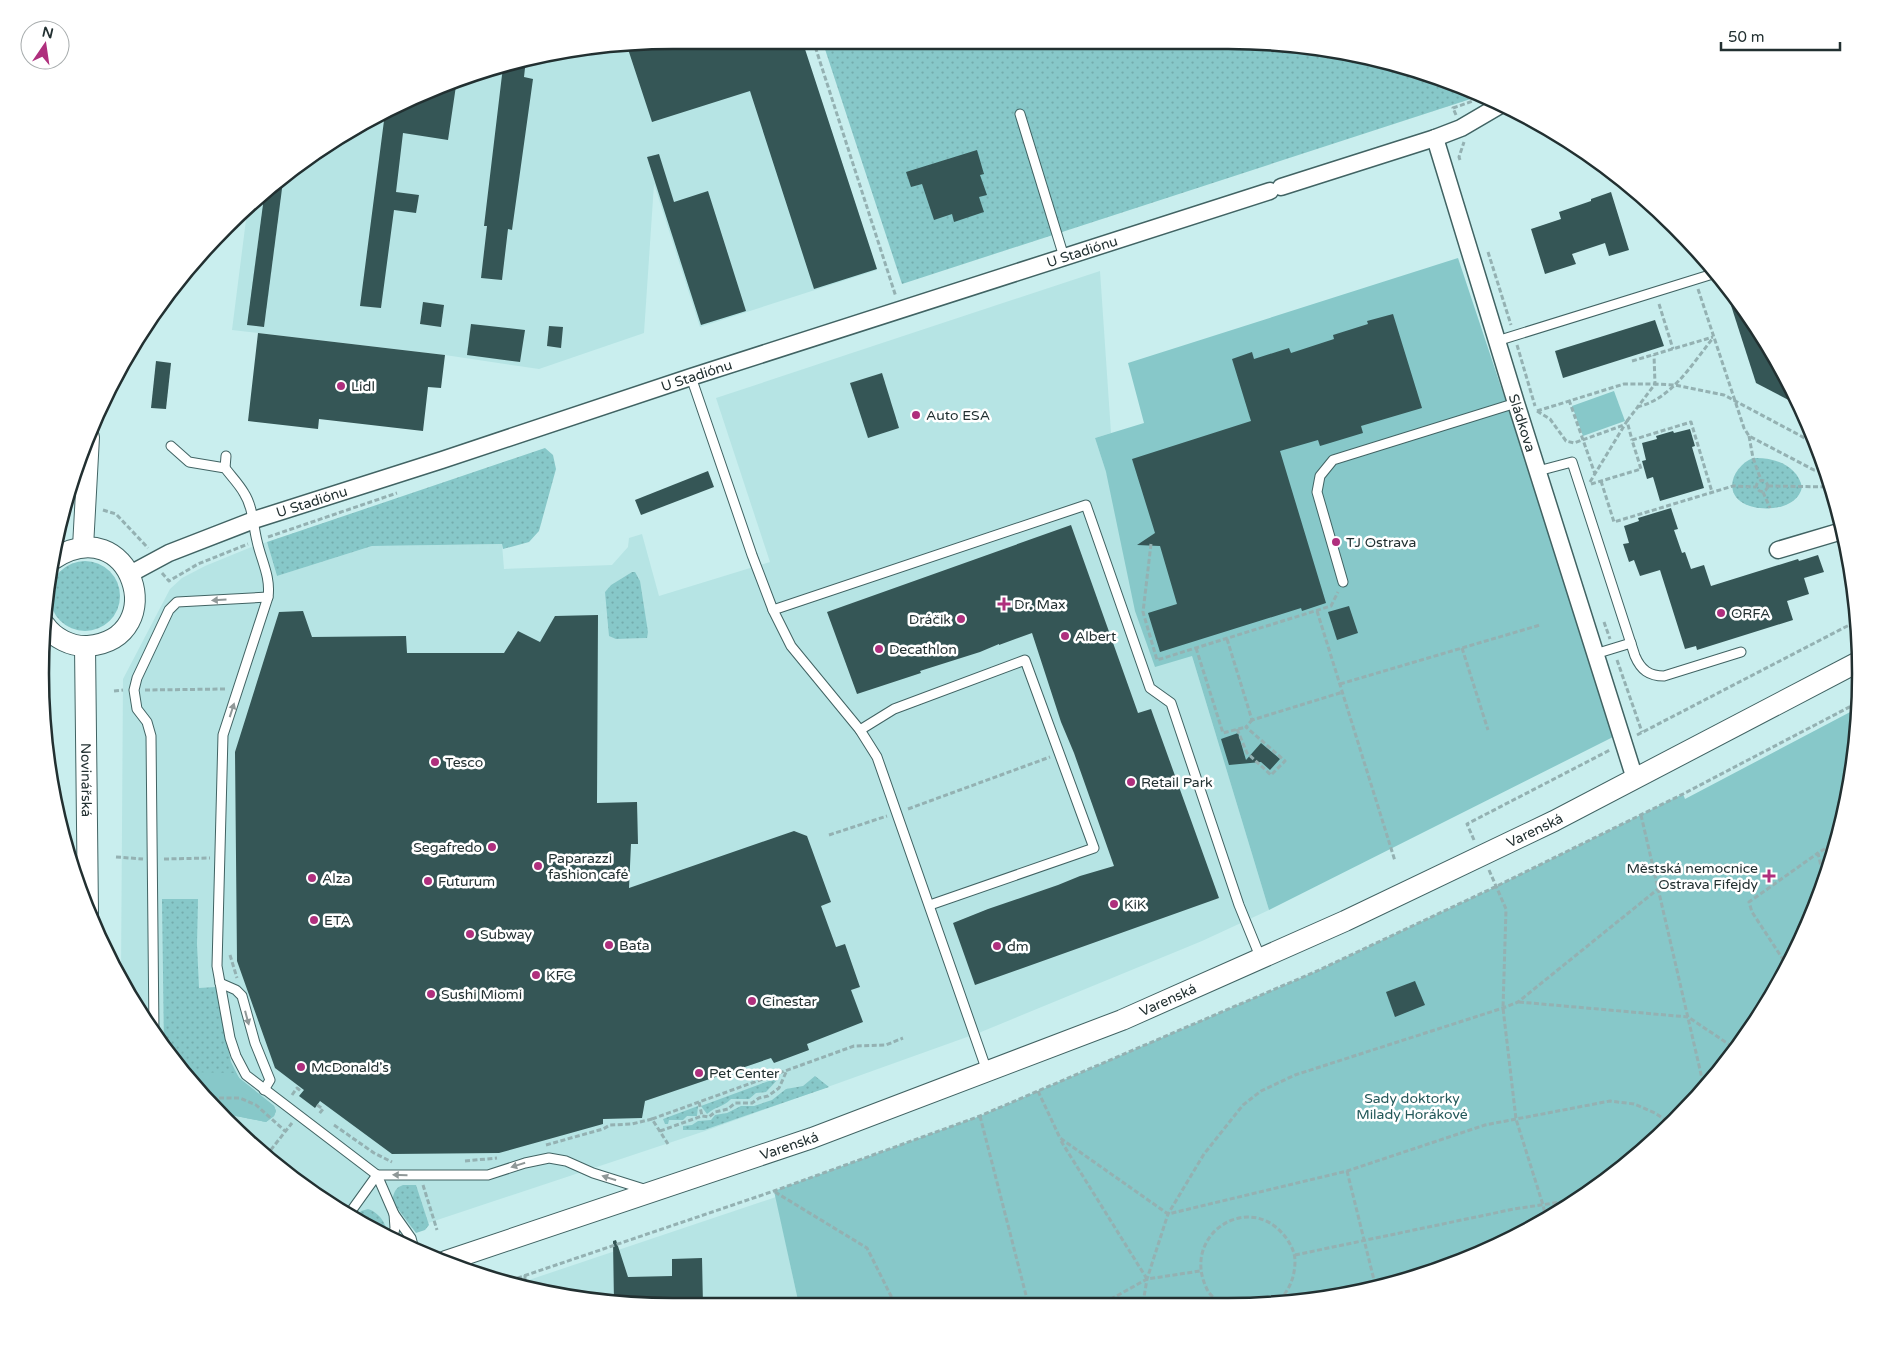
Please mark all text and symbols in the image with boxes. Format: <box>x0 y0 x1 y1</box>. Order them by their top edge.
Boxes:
north arrow <box>20 20 70 70</box>
scale bar <box>1721 20 1840 52</box>
text: N <box>40 23 55 42</box>
text: 50 m <box>1728 28 1765 46</box>
street label: U Stadiónu <box>1044 232 1120 271</box>
street label: U Stadiónu <box>659 356 734 395</box>
place label: Lidl <box>351 378 375 395</box>
marker: Lidl <box>335 380 347 392</box>
street label: Sládkova <box>1505 392 1539 454</box>
place label: Auto ESA <box>926 407 990 424</box>
marker: Auto ESA <box>910 409 922 421</box>
street label: U Stadiónu <box>274 482 349 521</box>
place label: TJ Ostrava <box>1346 534 1416 551</box>
marker: TJ Ostrava <box>1330 536 1342 548</box>
one-way arrow <box>211 596 227 604</box>
place label: Dr. Max <box>1014 596 1066 613</box>
marker: Dr. Max <box>998 598 1010 610</box>
place label: ORFA <box>1731 605 1771 622</box>
marker: ORFA <box>1715 607 1727 619</box>
place label: Dráčik <box>909 611 951 628</box>
marker: Dráčik <box>955 613 967 625</box>
place label: Albert <box>1075 628 1117 645</box>
marker: Albert <box>1059 630 1071 642</box>
place label: Decathlon <box>889 641 957 658</box>
marker: Decathlon <box>873 643 885 655</box>
one-way arrow <box>229 702 236 717</box>
street label: Novinářská <box>78 743 95 817</box>
place label: Tesco <box>445 754 483 771</box>
marker: Tesco <box>429 756 441 768</box>
place label: Retail Park <box>1141 774 1213 791</box>
marker: Retail Park <box>1125 776 1137 788</box>
street label: Varenská <box>1504 809 1566 851</box>
place label: Segafredo <box>413 839 482 856</box>
marker: Segafredo <box>486 841 498 853</box>
place label: Paparazzi fashion café <box>548 850 628 883</box>
marker: Paparazzi fashion café <box>532 860 544 872</box>
place label: Městská nemocnice Ostrava Fifejdy <box>1626 860 1758 893</box>
marker: Městská nemocnice Ostrava Fifejdy <box>1762 869 1776 883</box>
place label: Alza <box>322 870 351 887</box>
marker: Alza <box>306 872 318 884</box>
place label: Futurum <box>438 873 495 890</box>
marker: Futurum <box>422 875 434 887</box>
place label: KiK <box>1124 896 1146 913</box>
marker: KiK <box>1108 898 1120 910</box>
place label: ETA <box>324 912 351 929</box>
marker: ETA <box>308 914 320 926</box>
place label: Subway <box>480 926 533 943</box>
marker: Subway <box>464 928 476 940</box>
place label: Baťa <box>619 937 650 954</box>
place label: dm <box>1007 938 1029 955</box>
marker: Baťa <box>603 939 615 951</box>
marker: dm <box>991 940 1003 952</box>
place label: KFC <box>546 967 574 984</box>
marker: KFC <box>530 969 542 981</box>
street label: Varenská <box>1137 980 1199 1020</box>
place label: Sushi Miomi <box>441 986 522 1003</box>
marker: Sushi Miomi <box>425 988 437 1000</box>
place label: Cinestar <box>762 993 818 1010</box>
marker: Cinestar <box>746 995 758 1007</box>
one-way arrow <box>244 1010 252 1025</box>
place label: McDonald's <box>311 1059 389 1076</box>
marker: McDonald's <box>295 1061 307 1073</box>
place label: Pet Center <box>709 1065 780 1082</box>
marker: Pet Center <box>693 1067 705 1079</box>
park label: Sady doktorky Milady Horákové <box>1356 1090 1468 1123</box>
street label: Varenská <box>758 1128 821 1163</box>
one-way arrow <box>511 1162 526 1170</box>
one-way arrow <box>391 1171 407 1179</box>
one-way arrow <box>602 1174 617 1182</box>

